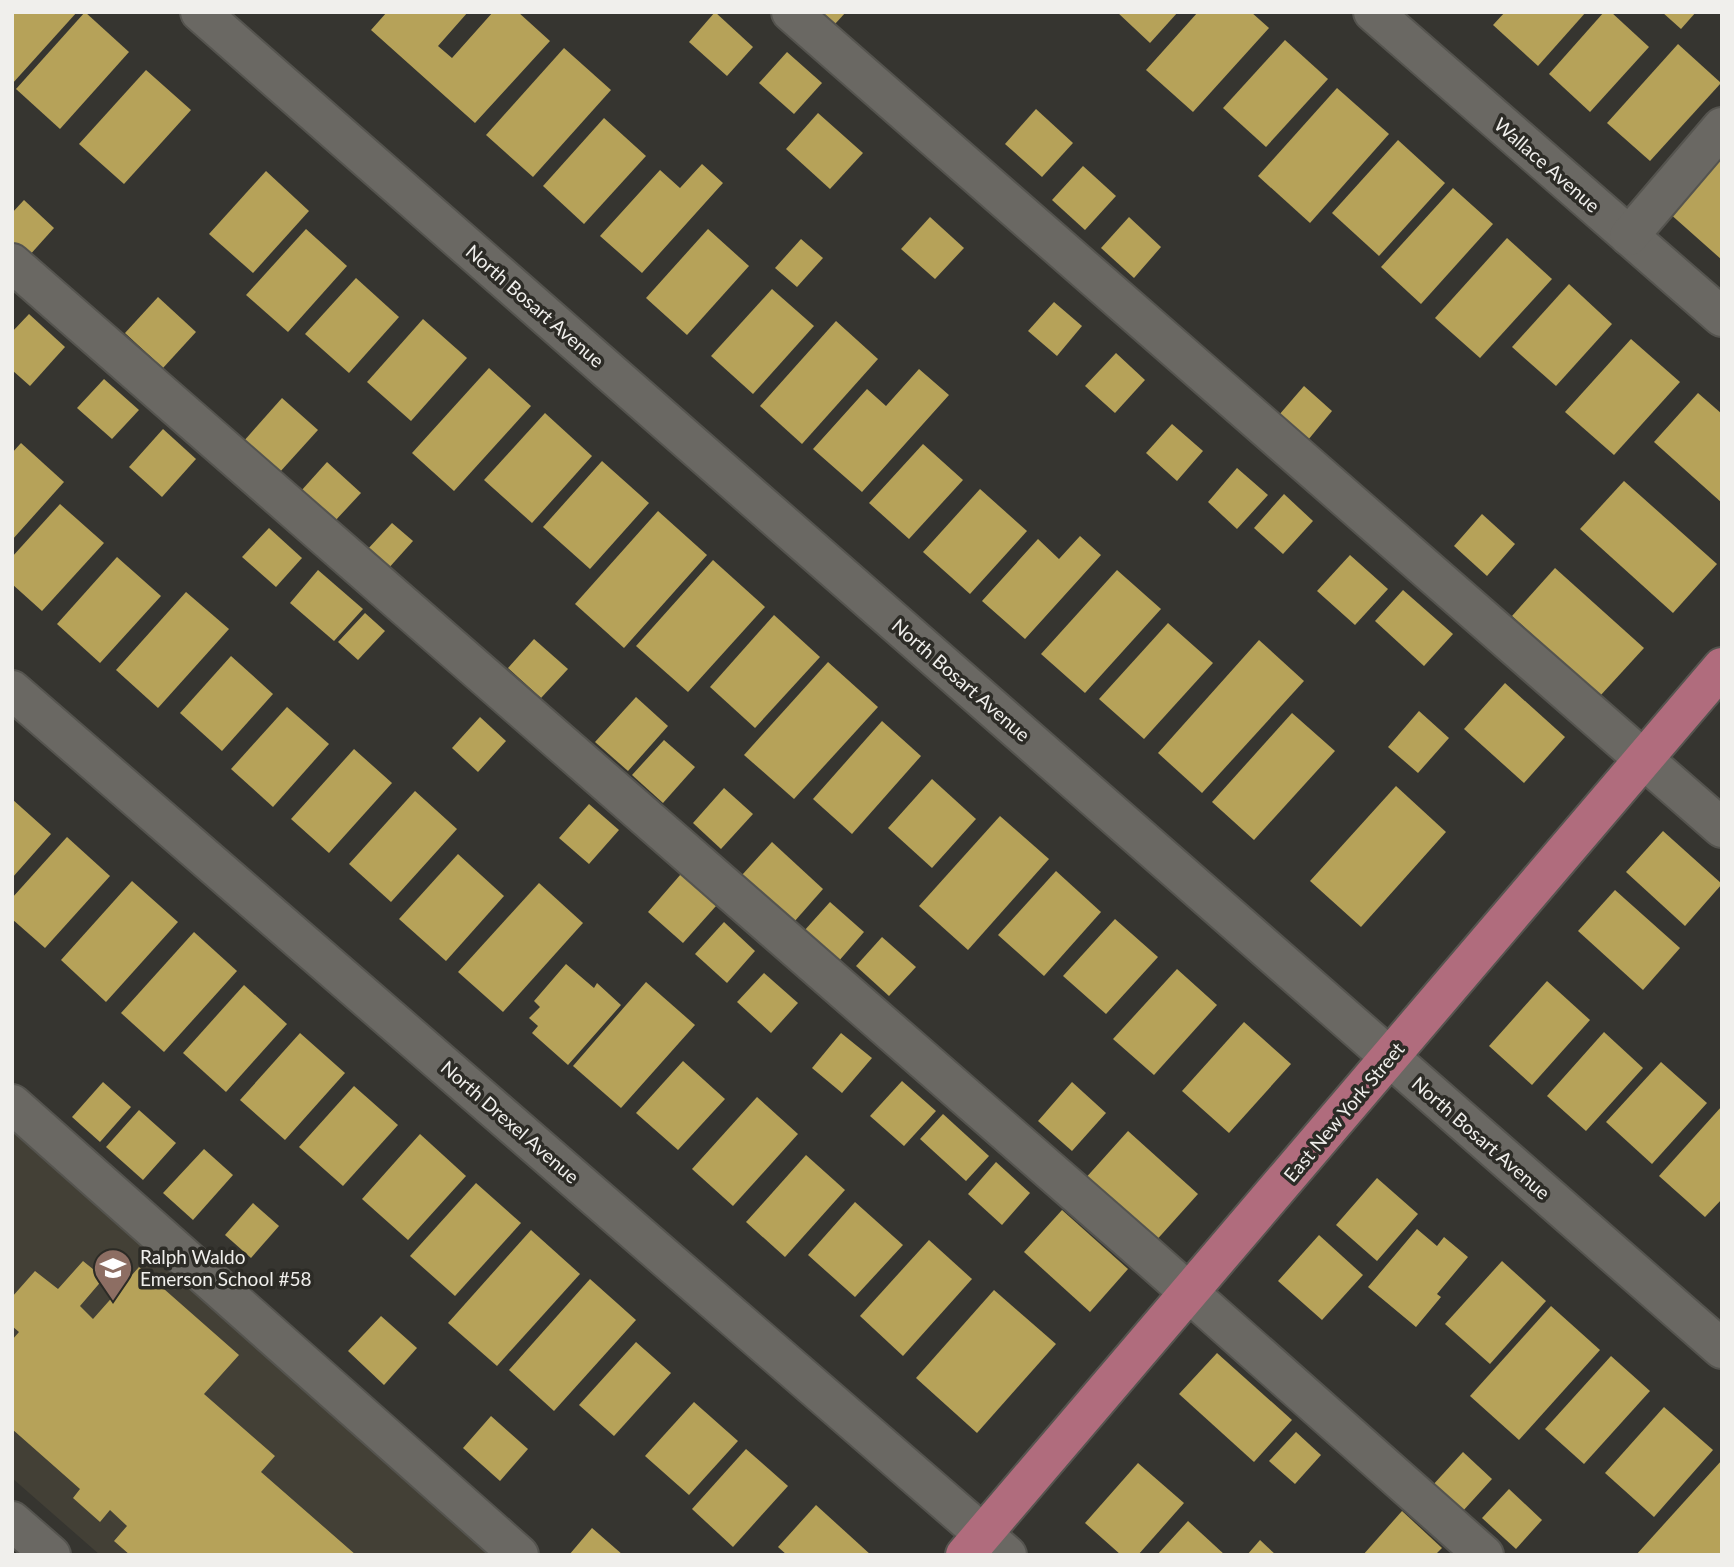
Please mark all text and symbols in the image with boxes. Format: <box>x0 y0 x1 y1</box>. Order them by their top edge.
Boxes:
street label: Wallace Avenue <box>1490 112 1605 217</box>
street label: North Bosart Avenue <box>462 239 609 372</box>
street label: North Bosart Avenue <box>888 613 1035 746</box>
street label: East New York Street <box>1279 1037 1409 1186</box>
street label: North Drexel Avenue <box>437 1055 584 1188</box>
street label: North Bosart Avenue <box>1408 1071 1555 1204</box>
place label: Ralph Waldo Emerson School #58 <box>140 1245 312 1290</box>
school or university icon: Ralph Waldo Emerson School #58 <box>92 1247 134 1302</box>

